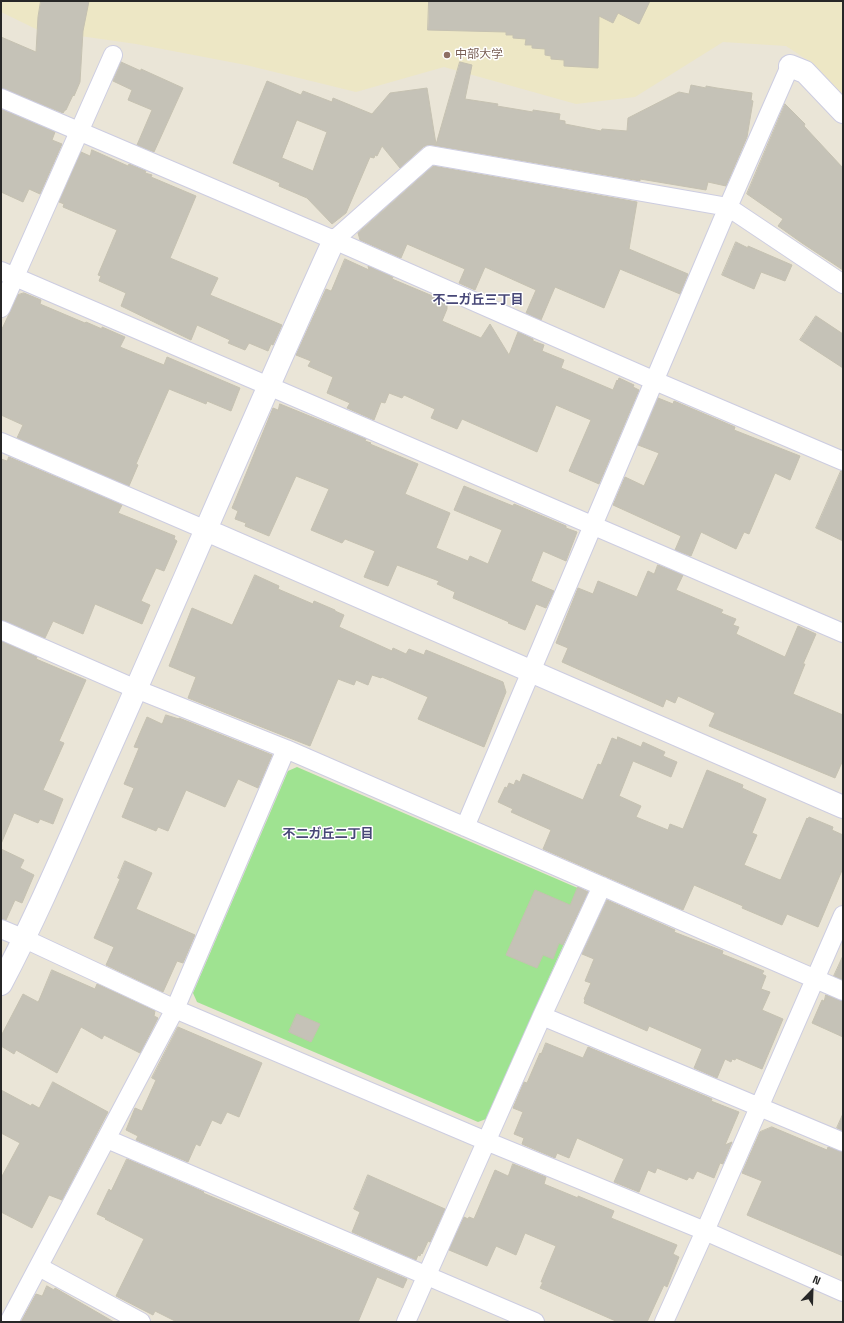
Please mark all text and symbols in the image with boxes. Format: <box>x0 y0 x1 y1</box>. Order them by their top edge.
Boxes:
place label: 中部大学 <box>455 48 503 62</box>
marker: 中部大学 <box>442 50 452 60</box>
district label: 不二ガ丘三丁目 <box>433 292 523 308</box>
district label: 不二ガ丘二丁目 <box>283 826 373 842</box>
north arrow <box>792 1271 832 1311</box>
text: N <box>811 1272 823 1288</box>

